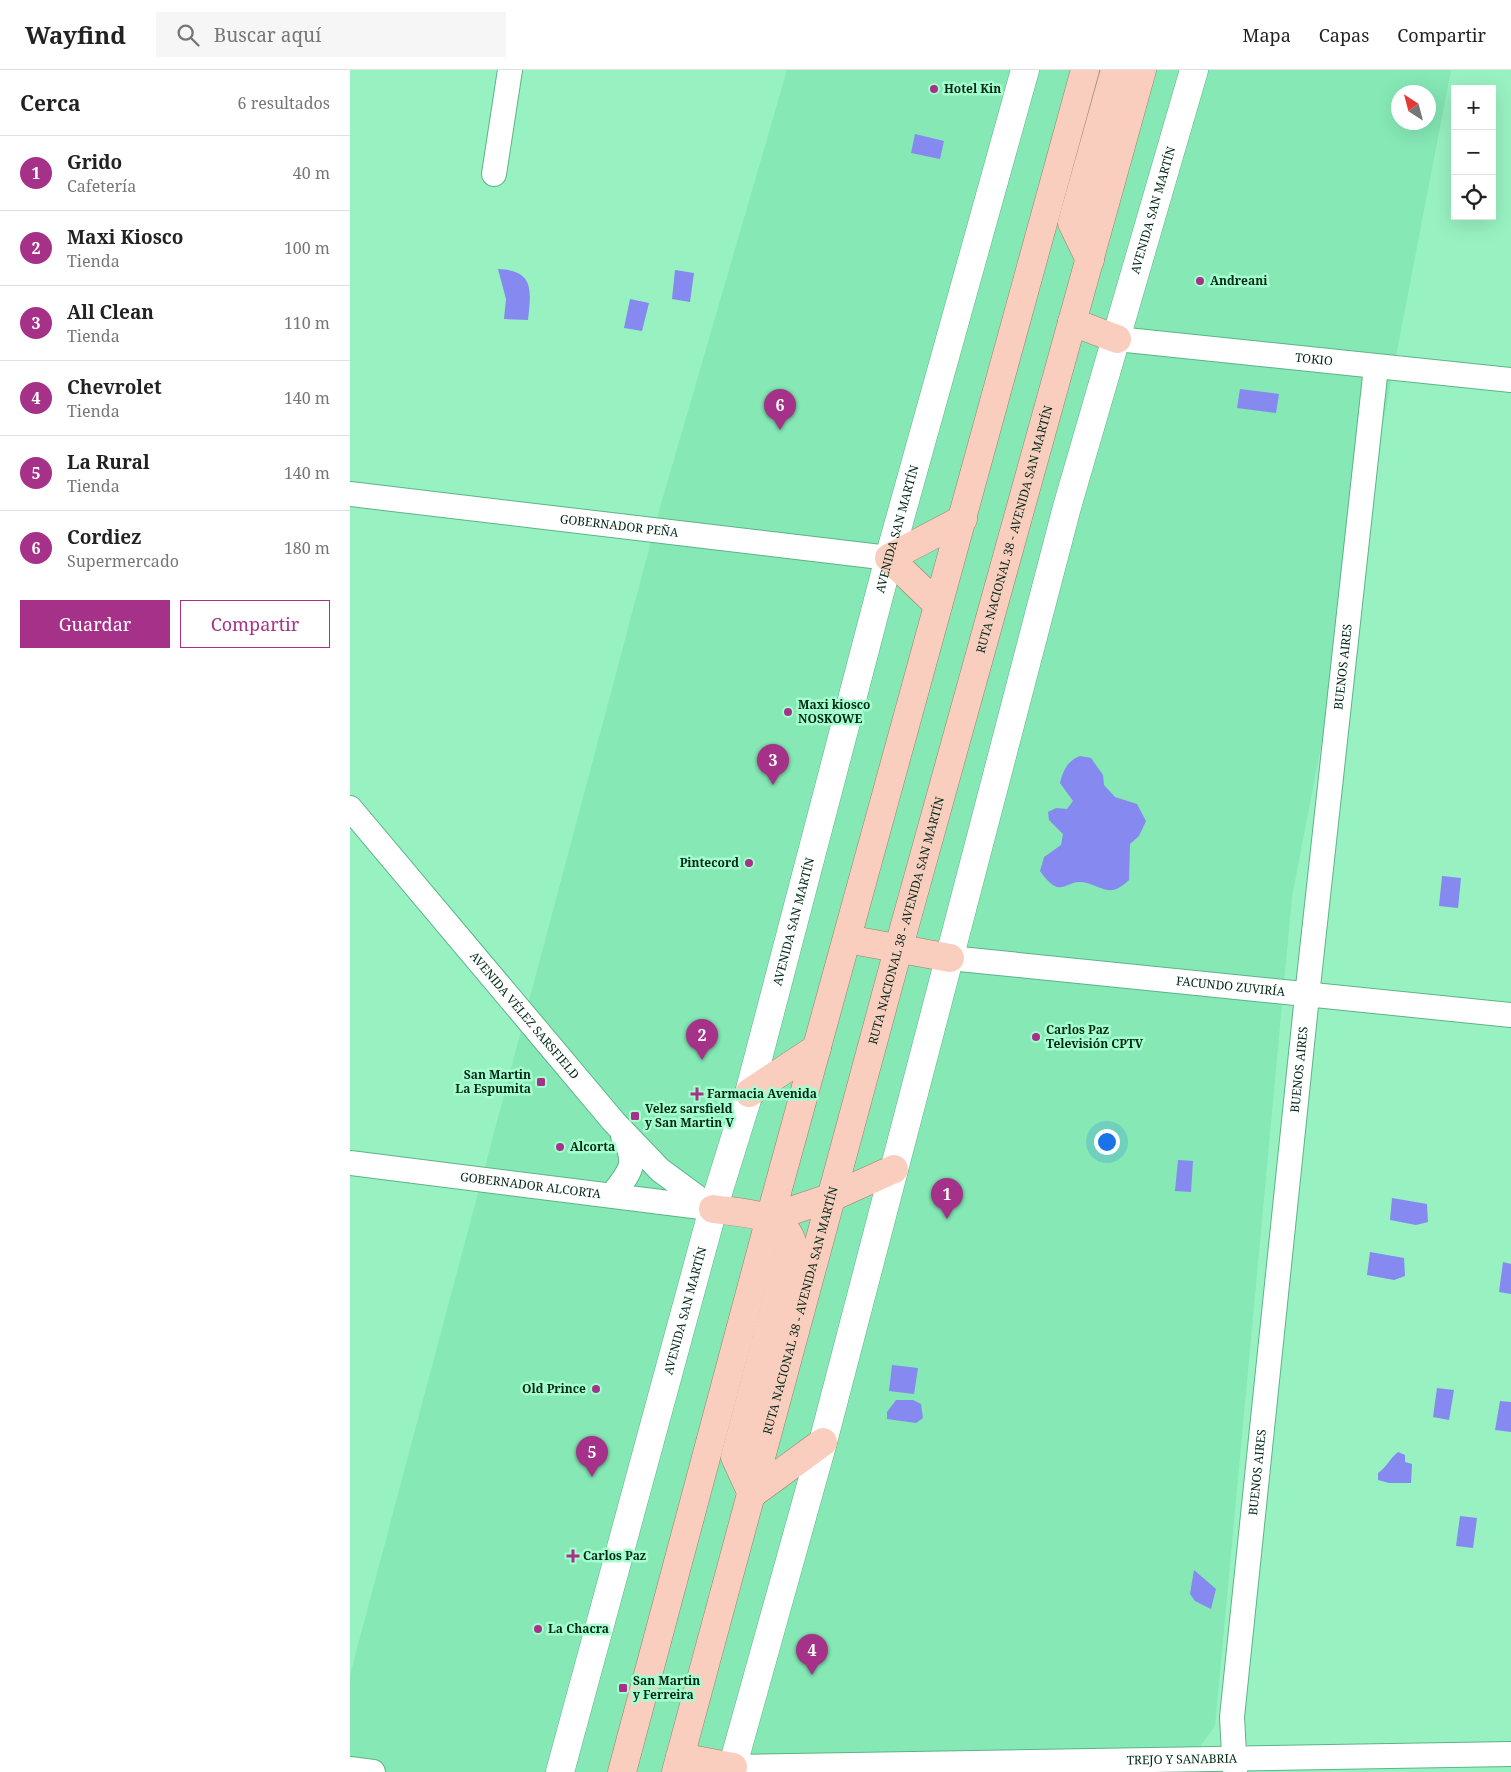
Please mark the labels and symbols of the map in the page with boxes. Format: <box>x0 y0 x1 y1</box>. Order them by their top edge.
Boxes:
place label: Hotel Kin <box>944 80 1001 97</box>
marker: Hotel Kin <box>928 83 940 95</box>
north arrow <box>1391 85 1436 130</box>
street label: AVENIDA SAN MARTÍN <box>1126 144 1179 276</box>
place label: Andreani <box>1210 272 1268 289</box>
marker: Andreani <box>1194 275 1206 287</box>
street label: TOKIO <box>1294 349 1334 369</box>
pin: 6 <box>764 389 796 430</box>
street label: RUTA NACIONAL 38 - AVENIDA SAN MARTÍN <box>972 403 1057 655</box>
street label: AVENIDA SAN MARTÍN <box>871 463 923 595</box>
street label: GOBERNADOR PEÑA <box>559 510 680 541</box>
street label: BUENOS AIRES <box>1329 623 1356 711</box>
place label: Maxi kiosco NOSKOWE <box>798 696 870 727</box>
marker: Maxi kiosco NOSKOWE <box>782 706 794 718</box>
pin: 3 <box>757 744 789 785</box>
street label: RUTA NACIONAL 38 - AVENIDA SAN MARTÍN <box>864 795 948 1046</box>
place label: Pintecord <box>680 854 739 871</box>
street label: AVENIDA SAN MARTÍN <box>768 855 818 988</box>
marker: Pintecord <box>743 857 755 869</box>
street label: AVENIDA VÉLEZ SARSFIELD <box>466 948 584 1083</box>
street label: FACUNDO ZUVIRÍA <box>1175 972 1286 1000</box>
pin: 2 <box>686 1019 718 1060</box>
place label: Carlos Paz Televisión CPTV <box>1046 1021 1144 1052</box>
street label: BUENOS AIRES <box>1286 1026 1312 1113</box>
marker: Carlos Paz Televisión CPTV <box>1030 1031 1042 1043</box>
place label: San Martin La Espumita <box>455 1066 531 1097</box>
marker: San Martin La Espumita <box>535 1076 547 1088</box>
place label: Farmacia Avenida <box>707 1085 817 1102</box>
marker: Farmacia Avenida <box>691 1088 703 1100</box>
place label: Velez sarsfield y San Martin V <box>645 1100 734 1131</box>
marker: Velez sarsfield y San Martin V <box>629 1110 641 1122</box>
your location <box>1094 1129 1120 1155</box>
place label: Alcorta <box>570 1138 615 1155</box>
marker: Alcorta <box>554 1141 566 1153</box>
street label: GOBERNADOR ALCORTA <box>459 1168 603 1202</box>
pin: 1 <box>931 1178 963 1219</box>
street label: RUTA NACIONAL 38 - AVENIDA SAN MARTÍN <box>759 1184 842 1436</box>
street label: AVENIDA SAN MARTÍN <box>659 1245 710 1377</box>
place label: Old Prince <box>522 1380 586 1397</box>
marker: Old Prince <box>590 1383 602 1395</box>
street label: BUENOS AIRES <box>1244 1428 1270 1516</box>
pin: 5 <box>576 1436 608 1477</box>
place label: Carlos Paz <box>583 1547 646 1564</box>
marker: Carlos Paz <box>567 1550 579 1562</box>
place label: La Chacra <box>548 1620 609 1637</box>
marker: La Chacra <box>532 1623 544 1635</box>
pin: 4 <box>796 1634 828 1675</box>
place label: San Martin y Ferreira <box>633 1672 700 1703</box>
marker: San Martin y Ferreira <box>617 1682 629 1694</box>
street label: TREJO Y SANABRIA <box>1126 1750 1238 1768</box>

